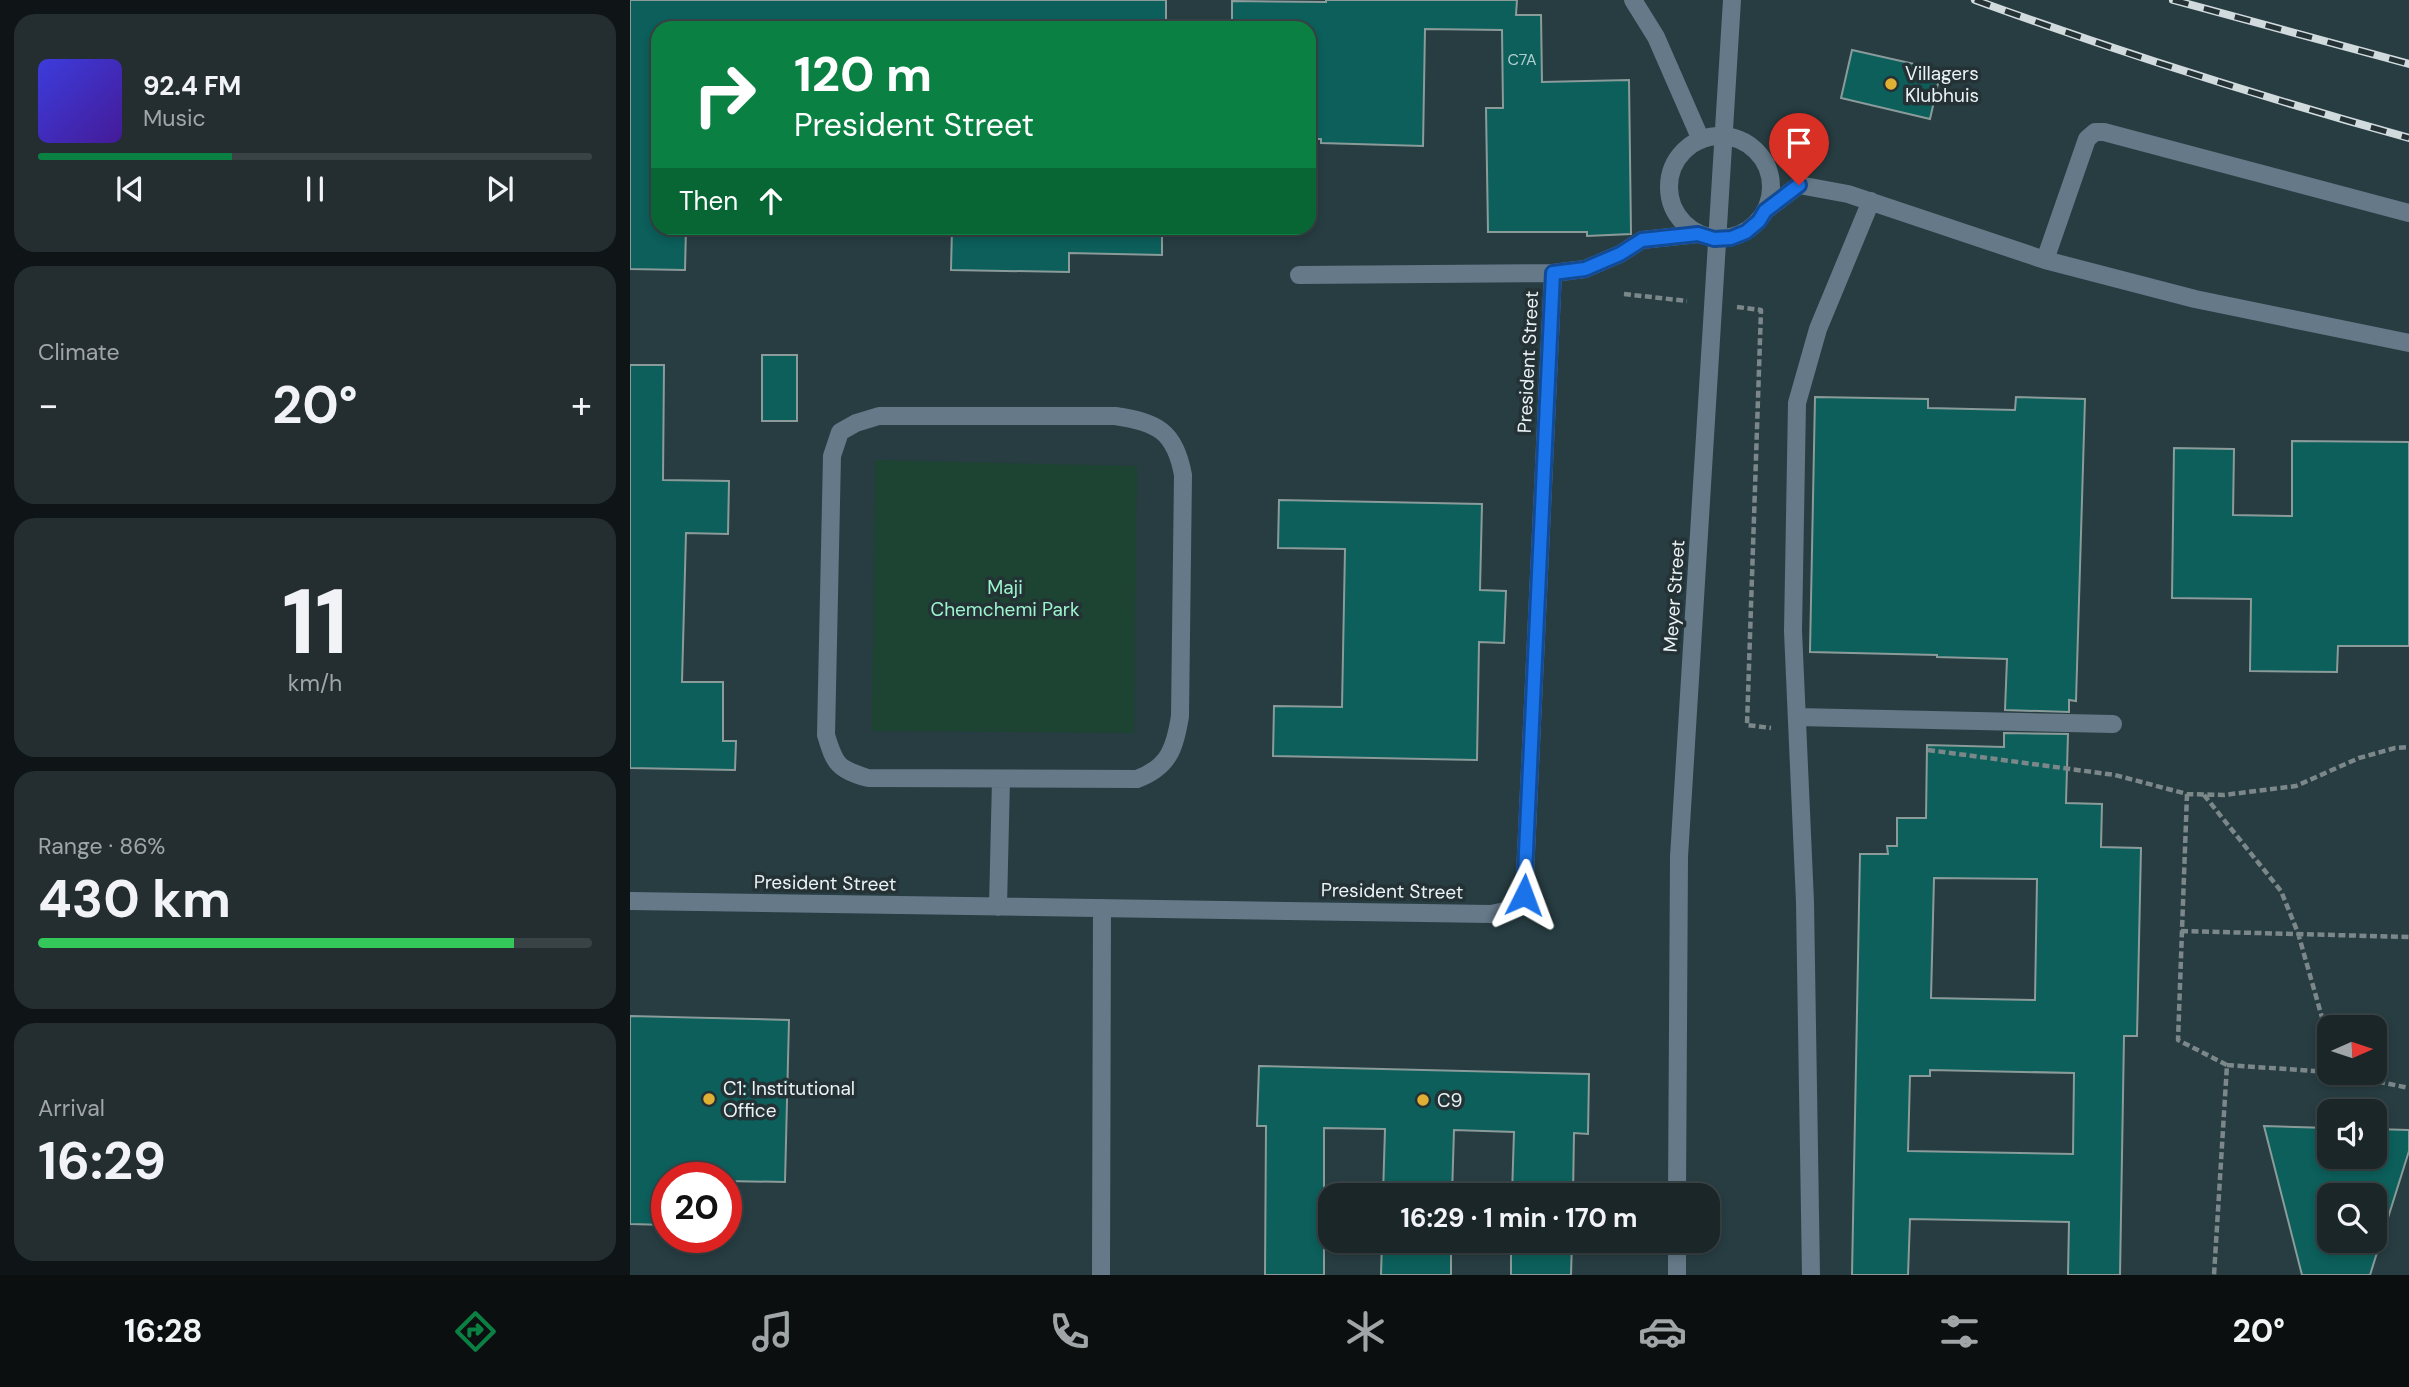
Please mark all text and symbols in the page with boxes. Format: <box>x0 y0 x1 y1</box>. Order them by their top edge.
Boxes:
text: 120 m <box>794 42 932 106</box>
icon: right <box>679 49 770 140</box>
house number: C7A <box>1507 49 1537 70</box>
place label: Villagers Klubhuis <box>1905 61 1979 108</box>
text: 92.4 FM <box>143 69 241 103</box>
marker: Villagers Klubhuis <box>1883 76 1899 92</box>
text: Music <box>143 103 206 133</box>
text: President Street <box>794 104 1034 146</box>
pin <box>1769 113 1829 185</box>
icon: arrive <box>1780 124 1818 162</box>
icon: previous <box>111 170 149 208</box>
icon: pause <box>296 170 334 208</box>
icon: next <box>481 170 519 208</box>
icon: ahead <box>752 182 790 220</box>
text: Then <box>679 184 738 218</box>
street label: President Street <box>1512 290 1544 434</box>
text: Climate <box>38 337 120 367</box>
text: 20° <box>272 371 358 439</box>
text: − <box>38 380 59 430</box>
text: + <box>571 380 592 430</box>
street label: Meyer Street <box>1658 539 1690 653</box>
text: 11 <box>282 563 348 681</box>
park label: Maji Chemchemi Park <box>931 575 1080 622</box>
text: km/h <box>288 668 342 698</box>
text: Range · 86% <box>38 831 165 861</box>
position arrow <box>1487 858 1561 932</box>
text: 430 km <box>38 865 231 933</box>
street label: President Street <box>754 869 896 897</box>
street label: President Street <box>1321 877 1463 905</box>
north arrow <box>2317 1015 2387 1085</box>
map controls <box>2317 1015 2387 1253</box>
place label: C1: Institutional Office <box>723 1076 855 1123</box>
place label: C9 <box>1437 1088 1463 1113</box>
marker: C1: Institutional Office <box>701 1091 717 1107</box>
marker: C9 <box>1415 1092 1431 1108</box>
text: Arrival <box>38 1093 105 1123</box>
button: sound <box>2317 1099 2387 1169</box>
text: 16:29 <box>38 1127 166 1195</box>
speed limit sign: 20 <box>651 1162 742 1253</box>
button: search <box>2317 1183 2387 1253</box>
text: 16:29 · 1 min · 170 m <box>1401 1201 1637 1235</box>
icon: directions <box>451 1307 500 1356</box>
icon: music <box>748 1307 797 1356</box>
icon: phone <box>1045 1307 1094 1356</box>
icon: climate <box>1341 1307 1390 1356</box>
icon: car <box>1638 1307 1687 1356</box>
icon: filters <box>1935 1307 1984 1356</box>
text: 16:28 <box>124 1310 203 1352</box>
text: 20° <box>2232 1310 2285 1352</box>

